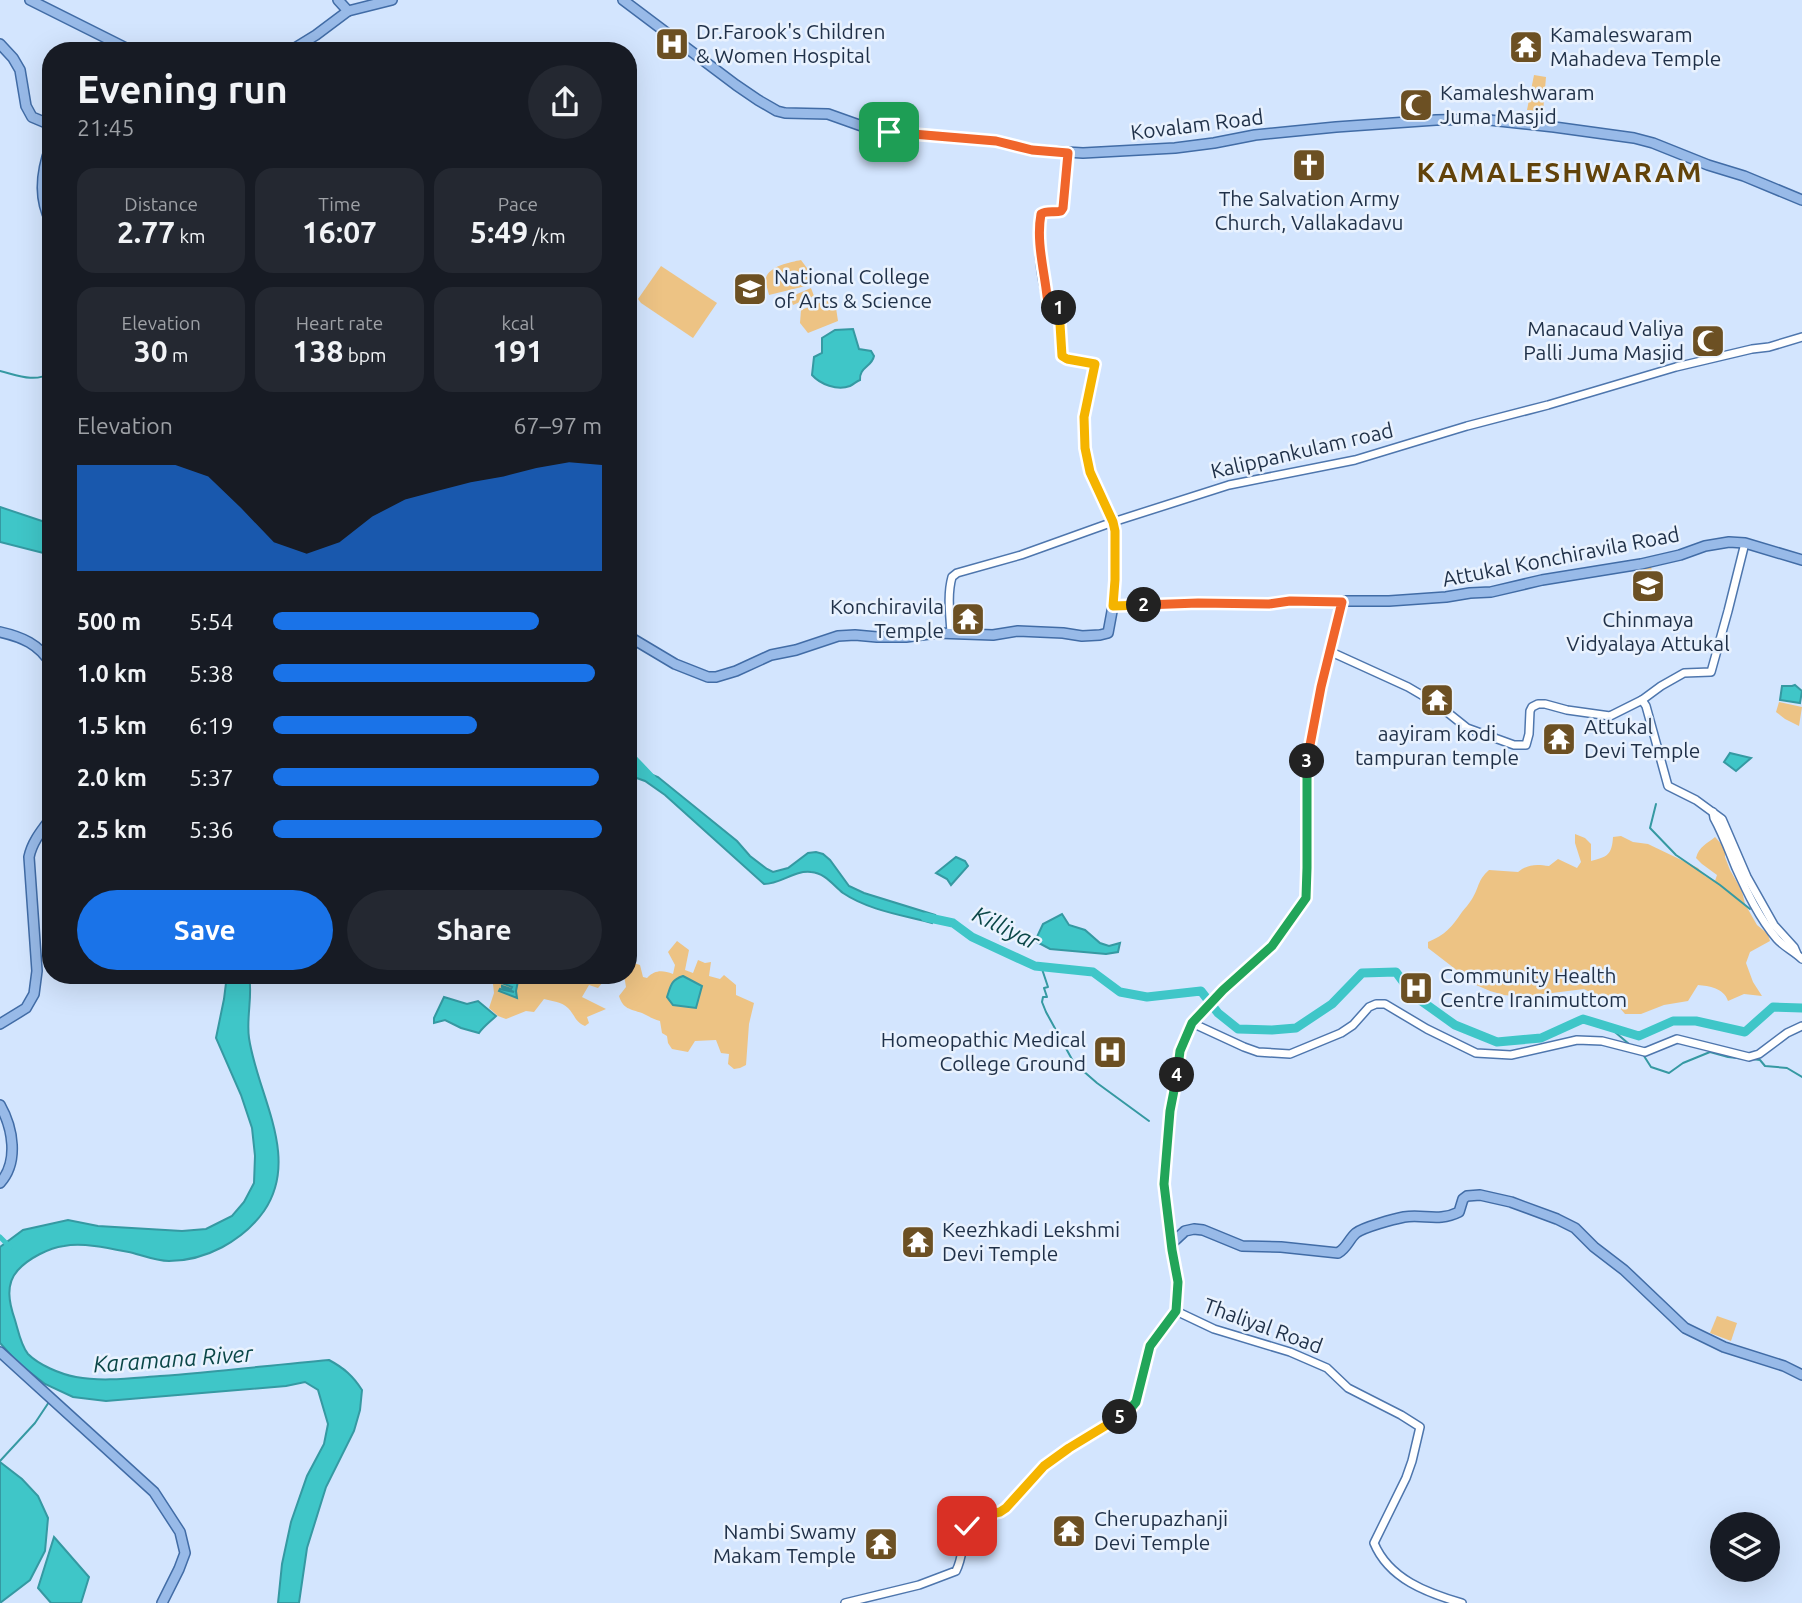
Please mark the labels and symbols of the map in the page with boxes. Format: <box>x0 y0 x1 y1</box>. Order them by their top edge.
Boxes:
place label: Dr.Farook's Children & Women Hospital <box>696 19 885 67</box>
place label: Kamaleswaram Mahadeva Temple <box>1550 22 1721 70</box>
hospital icon: Dr.Farook's Children & Women Hospital <box>653 25 691 63</box>
temple icon: Kamaleswaram Mahadeva Temple <box>1507 28 1545 66</box>
place label: Kamaleshwaram Juma Masjid <box>1440 80 1595 128</box>
mosque icon: Kamaleshwaram Juma Masjid <box>1397 86 1435 124</box>
pin <box>859 102 919 162</box>
street label: Kovalam Road <box>1129 104 1265 144</box>
church icon: The Salvation Army Church, Vallakadavu <box>1290 146 1328 184</box>
district label: KAMALESHWARAM <box>1417 156 1703 187</box>
place label: The Salvation Army Church, Vallakadavu <box>1215 186 1403 234</box>
place label: National College of Arts & Science <box>774 264 932 312</box>
school or university icon: National College of Arts & Science <box>731 270 769 308</box>
pin: 1 <box>1042 290 1076 326</box>
place label: Manacaud Valiya Palli Juma Masjid <box>1523 316 1684 364</box>
mosque icon: Manacaud Valiya Palli Juma Masjid <box>1689 322 1727 360</box>
street label: Kalippankulam road <box>1208 417 1395 483</box>
street label: Attukal Konchiravila Road <box>1440 521 1681 591</box>
school or university icon: Chinmaya Vidyalaya Attukal <box>1629 567 1667 605</box>
pin: 2 <box>1126 588 1162 622</box>
place label: Konchiravila Temple <box>830 594 944 642</box>
temple icon: Konchiravila Temple <box>949 600 987 638</box>
place label: Chinmaya Vidyalaya Attukal <box>1566 607 1730 655</box>
temple icon: aayiram kodi tampuran temple <box>1418 681 1456 719</box>
place label: Attukal Devi Temple <box>1584 714 1700 762</box>
temple icon: Attukal Devi Temple <box>1540 720 1578 758</box>
place label: aayiram kodi tampuran temple <box>1355 721 1519 769</box>
pin: 3 <box>1290 744 1324 778</box>
water label: Killiyar <box>969 901 1045 955</box>
place label: Community Health Centre Iranimuttom <box>1440 963 1627 1011</box>
hospital icon: Community Health Centre Iranimuttom <box>1397 969 1435 1007</box>
place label: Homeopathic Medical College Ground <box>881 1027 1086 1075</box>
hospital icon: Homeopathic Medical College Ground <box>1091 1033 1129 1071</box>
pin: 4 <box>1160 1058 1194 1092</box>
place label: Keezhkadi Lekshmi Devi Temple <box>942 1217 1120 1265</box>
temple icon: Keezhkadi Lekshmi Devi Temple <box>899 1223 937 1261</box>
street label: Thaliyal Road <box>1201 1292 1326 1358</box>
water label: Karamana River <box>92 1340 255 1377</box>
pin: 5 <box>1102 1400 1138 1434</box>
pin <box>937 1496 997 1556</box>
place label: Cherupazhanji Devi Temple <box>1094 1506 1228 1554</box>
temple icon: Cherupazhanji Devi Temple <box>1050 1512 1088 1550</box>
place label: Nambi Swamy Makam Temple <box>713 1519 856 1567</box>
temple icon: Nambi Swamy Makam Temple <box>862 1525 900 1563</box>

